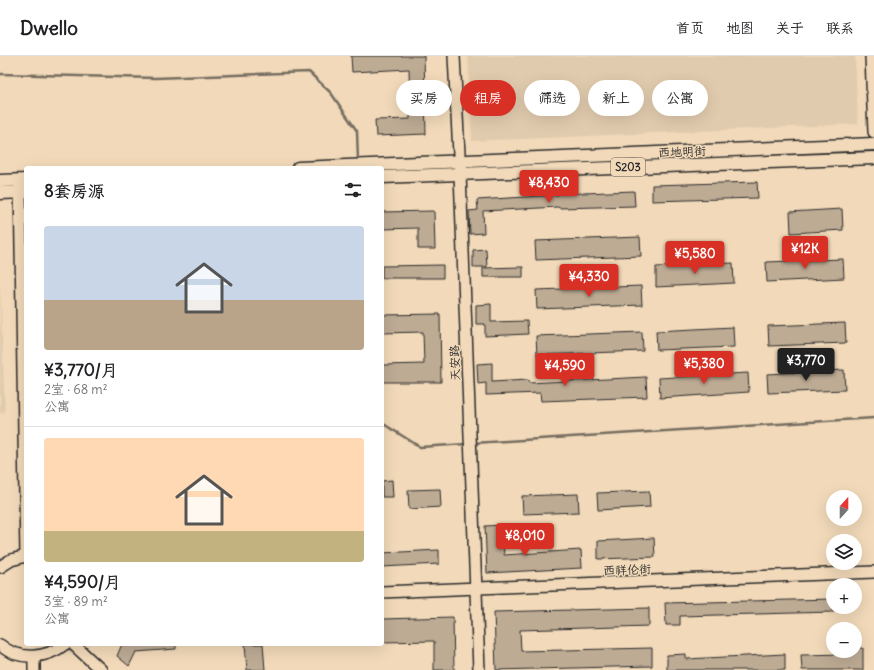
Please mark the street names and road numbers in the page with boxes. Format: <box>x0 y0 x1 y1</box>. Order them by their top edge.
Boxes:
street label: 西地明街 <box>658 143 706 160</box>
road number: S203 <box>611 158 645 176</box>
street label: 天安路 <box>446 345 463 381</box>
street label: 西祥伦街 <box>603 561 651 578</box>

